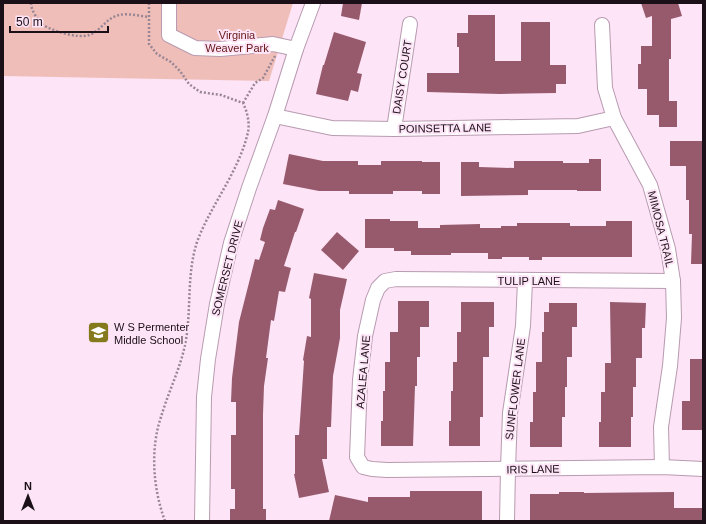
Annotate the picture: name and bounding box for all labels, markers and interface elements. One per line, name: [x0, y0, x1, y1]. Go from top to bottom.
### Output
scale bar: [10, 8, 108, 34]
text: 50 m: [16, 15, 43, 29]
park label: Virginia Weaver Park: [205, 29, 269, 54]
street label: DAISY COURT: [390, 39, 414, 115]
street label: POINSETTA LANE: [399, 121, 491, 135]
street label: MIMOSA TRAIL: [646, 190, 676, 268]
street label: SOMERSET DRIVE: [209, 219, 245, 317]
street label: TULIP LANE: [498, 275, 560, 287]
school or university icon: W S Permenter Middle School: [86, 320, 112, 346]
place label: W S Permenter Middle School: [114, 321, 190, 346]
street label: AZALEA LANE: [354, 335, 372, 409]
street label: SUNFLOWER LANE: [503, 338, 527, 440]
street label: IRIS LANE: [506, 463, 560, 475]
north arrow: [8, 476, 48, 516]
text: N: [24, 480, 32, 492]

